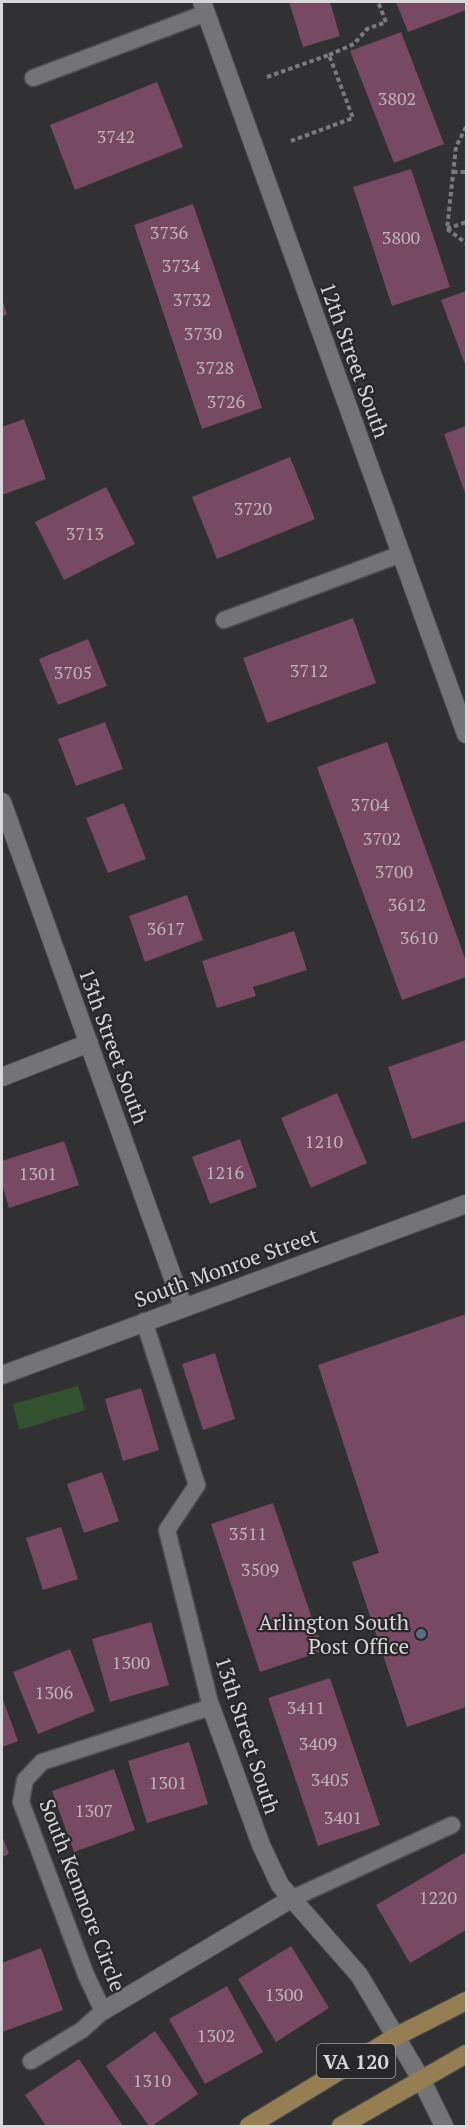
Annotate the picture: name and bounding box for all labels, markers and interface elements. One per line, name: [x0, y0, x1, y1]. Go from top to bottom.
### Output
house number: 3802: [378, 86, 416, 110]
house number: 3742: [97, 124, 135, 148]
house number: 3736: [150, 220, 189, 244]
house number: 3800: [382, 225, 420, 249]
house number: 3734: [162, 253, 201, 277]
street label: 12th Street South: [314, 278, 396, 442]
house number: 3732: [173, 287, 211, 311]
house number: 3730: [184, 321, 222, 345]
house number: 3728: [196, 355, 234, 379]
house number: 3726: [207, 389, 246, 413]
house number: 3720: [234, 496, 272, 520]
house number: 3713: [66, 521, 104, 545]
house number: 3712: [290, 658, 328, 682]
house number: 3705: [54, 660, 92, 684]
house number: 3704: [351, 792, 390, 816]
house number: 3702: [363, 826, 401, 850]
house number: 3700: [375, 859, 413, 883]
house number: 3612: [388, 892, 426, 916]
house number: 3617: [147, 916, 185, 940]
house number: 3610: [400, 925, 438, 949]
street label: 13th Street South: [73, 964, 155, 1128]
house number: 1210: [305, 1129, 343, 1153]
house number: 1216: [206, 1160, 245, 1184]
house number: 1301: [19, 1161, 57, 1185]
street label: South Monroe Street: [130, 1221, 322, 1313]
house number: 3511: [229, 1521, 267, 1545]
house number: 3509: [241, 1557, 279, 1581]
place label: Arlington South Post Office: [258, 1608, 409, 1660]
marker: Arlington South Post Office: [414, 1627, 428, 1641]
house number: 1300: [112, 1650, 150, 1674]
street label: 13th Street South: [209, 1653, 287, 1817]
house number: 1306: [35, 1680, 74, 1704]
house number: 3411: [287, 1695, 325, 1719]
house number: 3409: [299, 1731, 337, 1755]
house number: 3405: [311, 1767, 349, 1791]
house number: 1301: [149, 1770, 187, 1794]
street label: South Kenmore Circle: [33, 1795, 133, 1995]
house number: 1307: [75, 1798, 113, 1822]
house number: 3401: [324, 1805, 362, 1829]
house number: 1220: [419, 1885, 457, 1909]
house number: 1300: [265, 1982, 303, 2006]
house number: 1302: [197, 2023, 235, 2047]
road number: VA 120: [317, 2044, 395, 2078]
house number: 1310: [133, 2068, 171, 2092]

